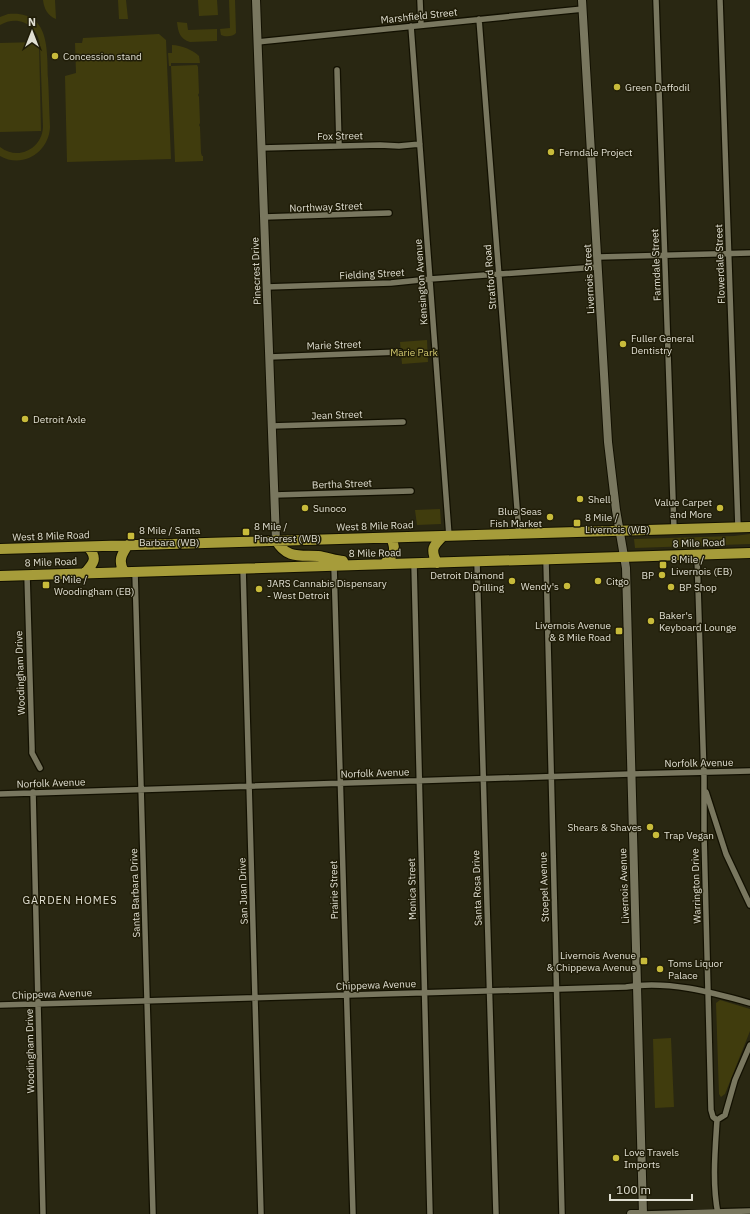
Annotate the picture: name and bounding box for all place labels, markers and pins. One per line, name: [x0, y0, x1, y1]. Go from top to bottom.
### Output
place label: Concession stand: [63, 50, 142, 63]
marker: Concession stand: [50, 51, 60, 61]
place label: Green Daffodil: [625, 81, 690, 94]
marker: Green Daffodil: [612, 82, 622, 92]
place label: Ferndale Project: [559, 146, 633, 159]
marker: Ferndale Project: [546, 147, 556, 157]
place label: Fuller General Dentistry: [631, 332, 695, 357]
marker: Fuller General Dentistry: [618, 339, 628, 349]
place label: Detroit Axle: [33, 413, 86, 426]
marker: Detroit Axle: [20, 414, 30, 424]
place label: Shell: [588, 493, 611, 506]
marker: Shell: [575, 494, 585, 504]
place label: Value Carpet and More: [655, 496, 713, 521]
place label: Sunoco: [313, 502, 347, 515]
marker: Sunoco: [300, 503, 310, 513]
marker: Value Carpet and More: [715, 503, 725, 513]
place label: Blue Seas Fish Market: [490, 505, 542, 530]
place label: 8 Mile / Livernois (WB): [585, 511, 650, 536]
marker: Blue Seas Fish Market: [545, 512, 555, 522]
marker: 8 Mile / Livernois (WB): [572, 518, 582, 528]
place label: 8 Mile / Pinecrest (WB): [254, 520, 321, 545]
place label: 8 Mile / Santa Barbara (WB): [139, 524, 201, 549]
marker: 8 Mile / Pinecrest (WB): [241, 527, 251, 537]
marker: 8 Mile / Santa Barbara (WB): [126, 531, 136, 541]
place label: 8 Mile / Livernois (EB): [671, 553, 733, 578]
marker: 8 Mile / Livernois (EB): [658, 560, 668, 570]
place label: Detroit Diamond Drilling: [430, 569, 505, 594]
place label: BP: [641, 569, 654, 582]
marker: BP: [657, 570, 667, 580]
place label: 8 Mile / Woodingham (EB): [54, 573, 134, 598]
place label: Citgo: [606, 575, 629, 588]
marker: Detroit Diamond Drilling: [507, 576, 517, 586]
marker: Citgo: [593, 576, 603, 586]
place label: JARS Cannabis Dispensary - West Detroit: [267, 577, 387, 602]
marker: 8 Mile / Woodingham (EB): [41, 580, 51, 590]
place label: Wendy's: [521, 580, 559, 593]
marker: Wendy's: [562, 581, 572, 591]
place label: BP Shop: [679, 581, 717, 594]
marker: BP Shop: [666, 582, 676, 592]
marker: JARS Cannabis Dispensary - West Detroit: [254, 584, 264, 594]
place label: Baker's Keyboard Lounge: [659, 609, 737, 634]
marker: Baker's Keyboard Lounge: [646, 616, 656, 626]
place label: Livernois Avenue & 8 Mile Road: [535, 619, 611, 644]
marker: Livernois Avenue & 8 Mile Road: [614, 626, 624, 636]
place label: Shears & Shaves: [568, 821, 642, 834]
marker: Shears & Shaves: [645, 822, 655, 832]
place label: Trap Vegan: [664, 829, 714, 842]
marker: Trap Vegan: [651, 830, 661, 840]
place label: Livernois Avenue & Chippewa Avenue: [547, 949, 636, 974]
marker: Livernois Avenue & Chippewa Avenue: [639, 956, 649, 966]
place label: Toms Liquor Palace: [668, 957, 723, 982]
marker: Toms Liquor Palace: [655, 964, 665, 974]
place label: Love Travels Imports: [624, 1146, 679, 1171]
marker: Love Travels Imports: [611, 1153, 621, 1163]

